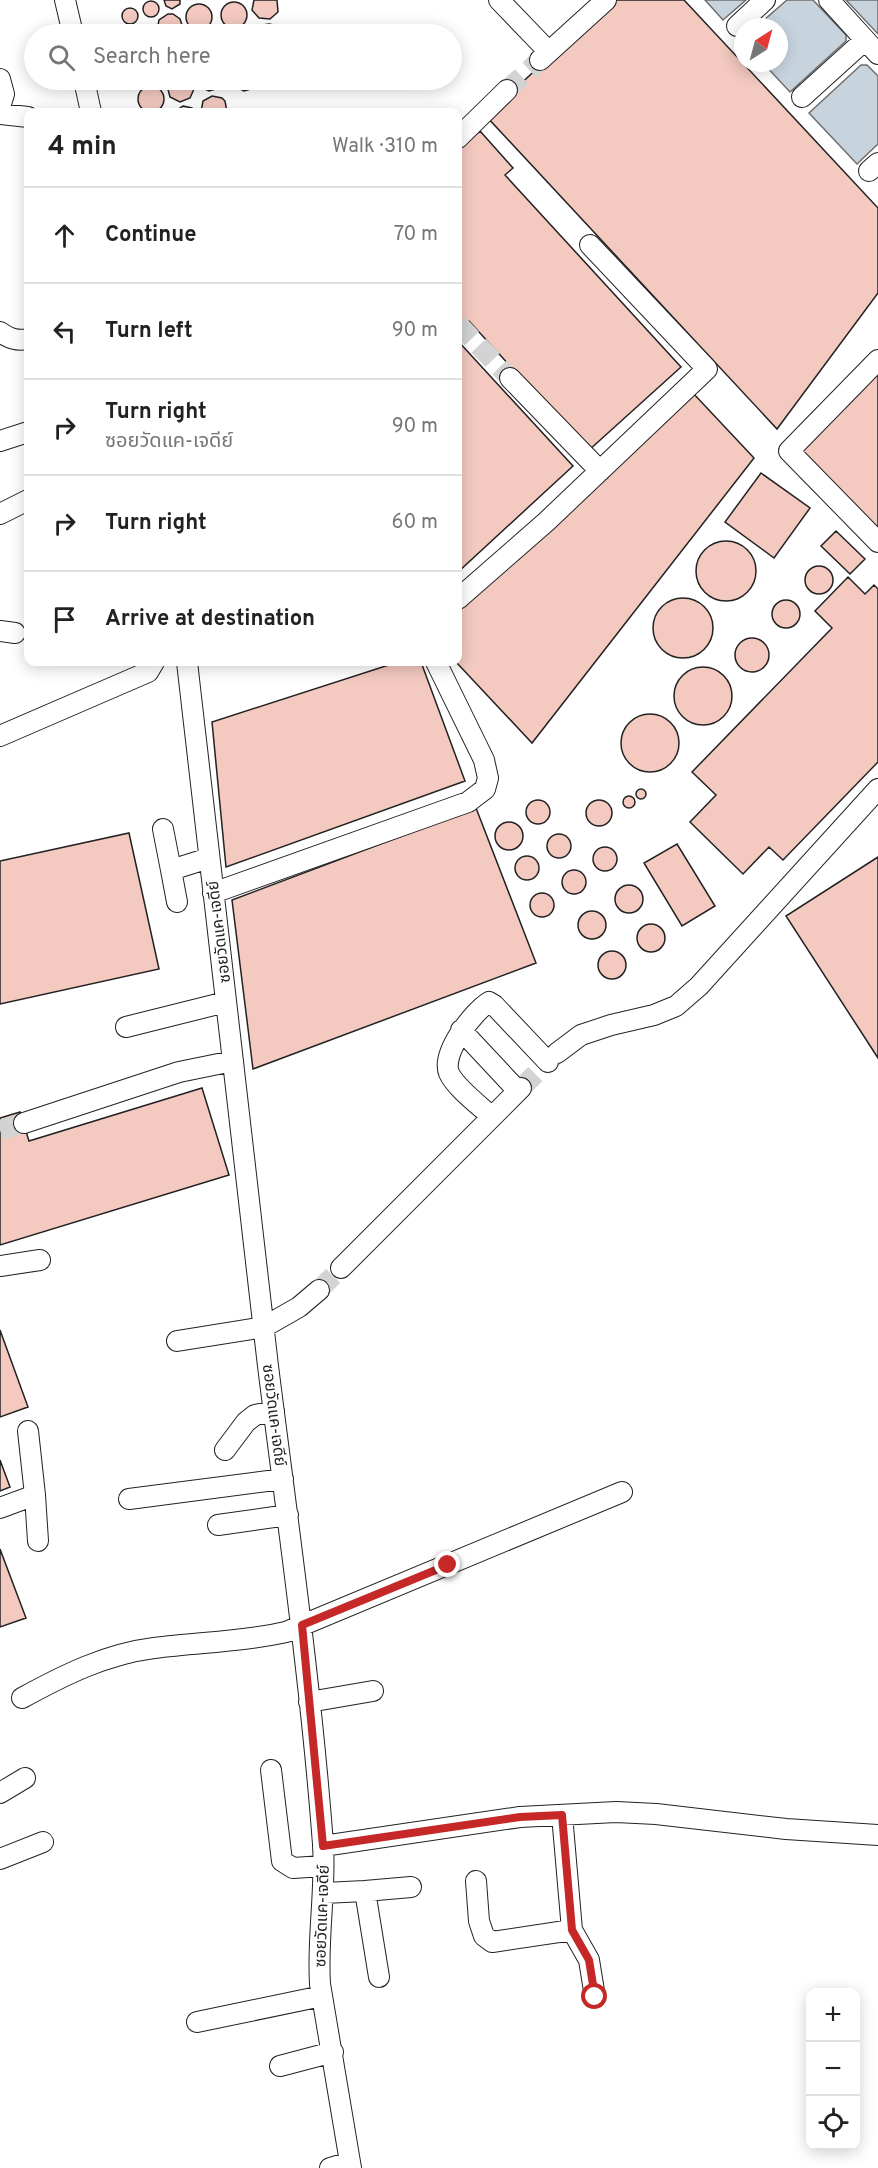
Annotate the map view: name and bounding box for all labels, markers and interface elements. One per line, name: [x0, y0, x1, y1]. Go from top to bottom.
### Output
north arrow: [734, 18, 788, 72]
search box: [24, 24, 462, 90]
icon: search: [45, 41, 78, 74]
text: Search here: [93, 44, 211, 71]
text: 4 min: [48, 131, 117, 164]
text: Walk · 310 m: [332, 134, 438, 160]
icon: ahead: [48, 219, 81, 252]
text: Continue: [105, 222, 196, 249]
text: 70 m: [394, 222, 438, 248]
icon: left: [48, 315, 81, 348]
text: Turn left: [105, 318, 193, 345]
text: 90 m: [392, 318, 438, 344]
text: Turn right: [105, 399, 207, 426]
icon: right: [48, 411, 81, 444]
text: 90 m: [392, 414, 438, 440]
text: ซอยวัดแค-เจดีย์: [105, 429, 233, 455]
icon: right: [48, 507, 81, 540]
text: Turn right: [105, 510, 207, 537]
text: 60 m: [392, 510, 438, 536]
icon: arrive: [48, 603, 81, 636]
text: Arrive at destination: [105, 606, 315, 633]
street label: ซอยวัดแค-เจดีย์: [204, 880, 236, 984]
street label: ซอยวัดแค-เจดีย์: [257, 1363, 289, 1467]
route end: [434, 1551, 460, 1577]
street label: ซอยวัดแค-เจดีย์: [311, 1864, 335, 1968]
route start: [581, 1983, 607, 2009]
map controls: [806, 1988, 860, 2150]
button: +: [806, 1988, 860, 2042]
button: −: [806, 2042, 860, 2096]
button: locate: [806, 2096, 860, 2150]

